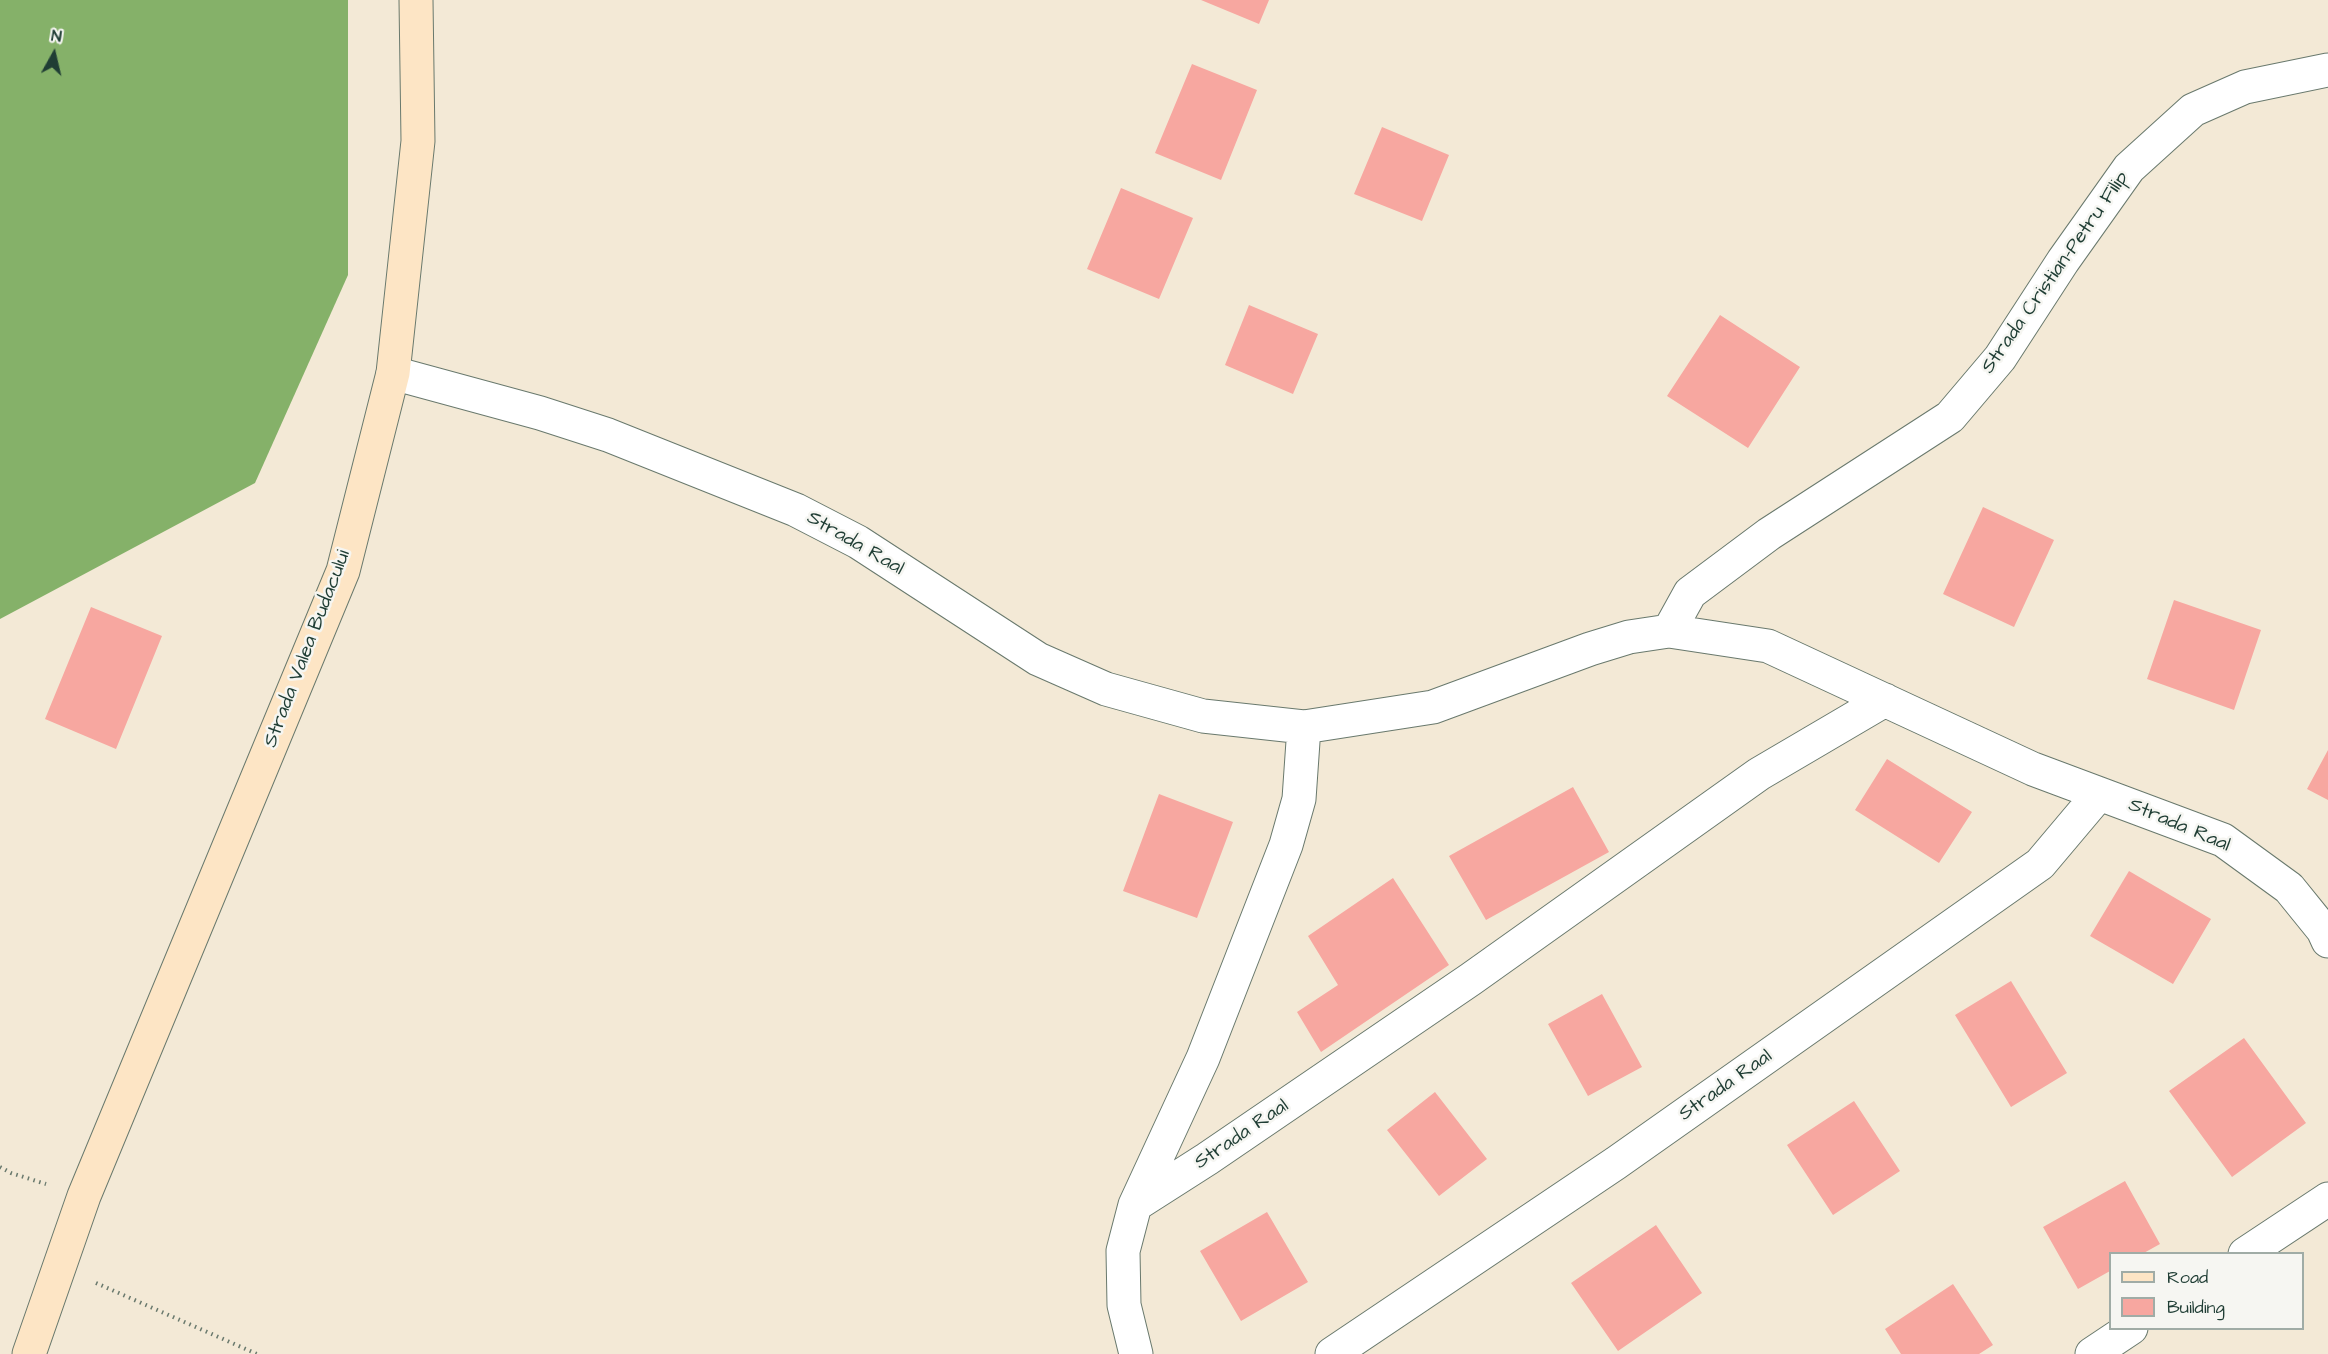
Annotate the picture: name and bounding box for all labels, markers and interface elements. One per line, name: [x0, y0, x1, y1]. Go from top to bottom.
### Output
north arrow: [24, 24, 84, 84]
text: N: [50, 25, 63, 48]
street label: Strada Cristian-Petru Filip: [1977, 167, 2135, 379]
street label: Strada Raal: [802, 507, 908, 581]
street label: Strada Valea Budacului: [259, 547, 357, 751]
street label: Strada Raal: [2124, 794, 2234, 858]
street label: Strada Raal: [1675, 1045, 1777, 1127]
street label: Strada Raal: [1190, 1095, 1294, 1175]
legend: [2109, 1252, 2304, 1330]
text: Road: [2167, 1265, 2208, 1290]
text: Building: [2167, 1295, 2225, 1320]

